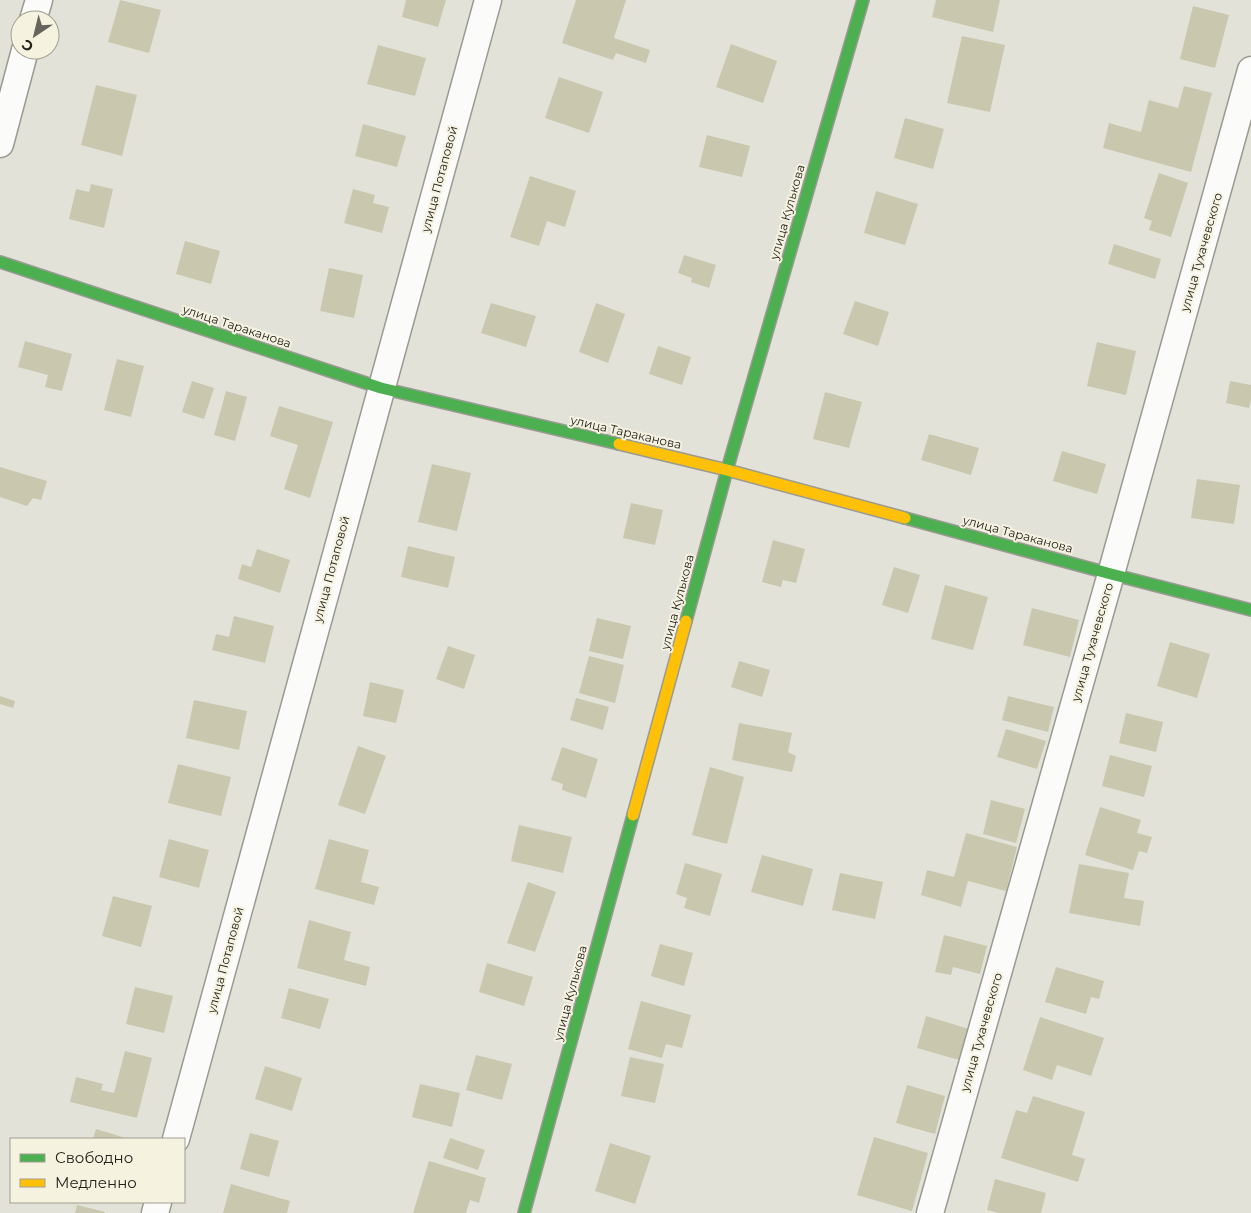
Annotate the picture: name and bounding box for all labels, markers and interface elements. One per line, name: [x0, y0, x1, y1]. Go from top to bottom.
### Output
north arrow: [10, 10, 60, 60]
text: С: [18, 35, 37, 56]
street label: улица Потаповой: [417, 124, 460, 235]
street label: улица Кулькова: [766, 163, 808, 262]
street label: улица Тухачевского: [1177, 190, 1225, 314]
street label: улица Тараканова: [180, 301, 293, 351]
street label: улица Тараканова: [568, 412, 683, 452]
street label: улица Тараканова: [960, 512, 1075, 556]
street label: улица Потаповой: [309, 514, 352, 625]
street label: улица Кулькова: [657, 553, 697, 652]
street label: улица Тухачевского: [1068, 580, 1116, 704]
street label: улица Потаповой: [203, 905, 246, 1016]
street label: улица Кулькова: [550, 944, 590, 1043]
street label: улица Тухачевского: [957, 970, 1005, 1094]
legend: [10, 1138, 185, 1203]
text: Свободно: [55, 1148, 133, 1167]
text: Медленно: [55, 1173, 137, 1192]

